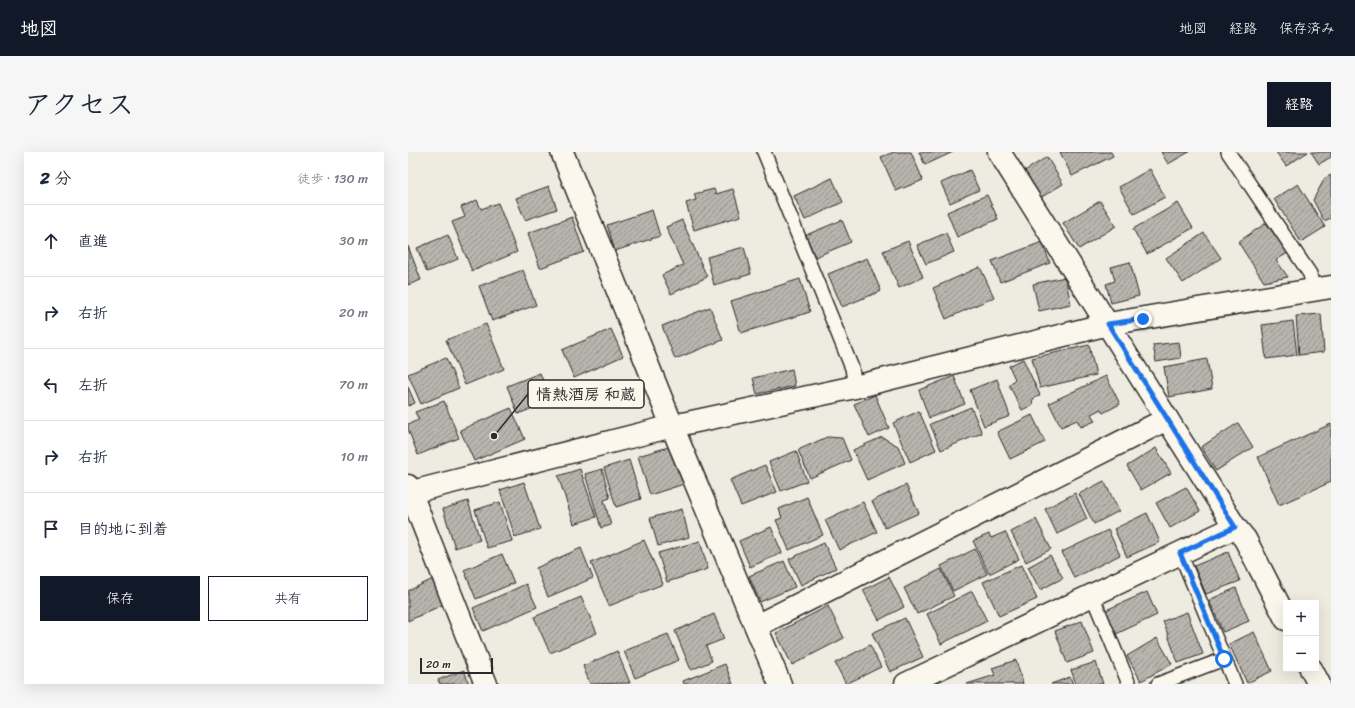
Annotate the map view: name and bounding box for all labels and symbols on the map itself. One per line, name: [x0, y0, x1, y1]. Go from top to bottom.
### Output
route end: [1134, 310, 1152, 328]
callout: 情熱酒房 和蔵: [528, 380, 644, 408]
text: 情熱酒房 和蔵: [536, 380, 636, 409]
route start: [1215, 650, 1233, 668]
scale bar: [420, 656, 493, 675]

